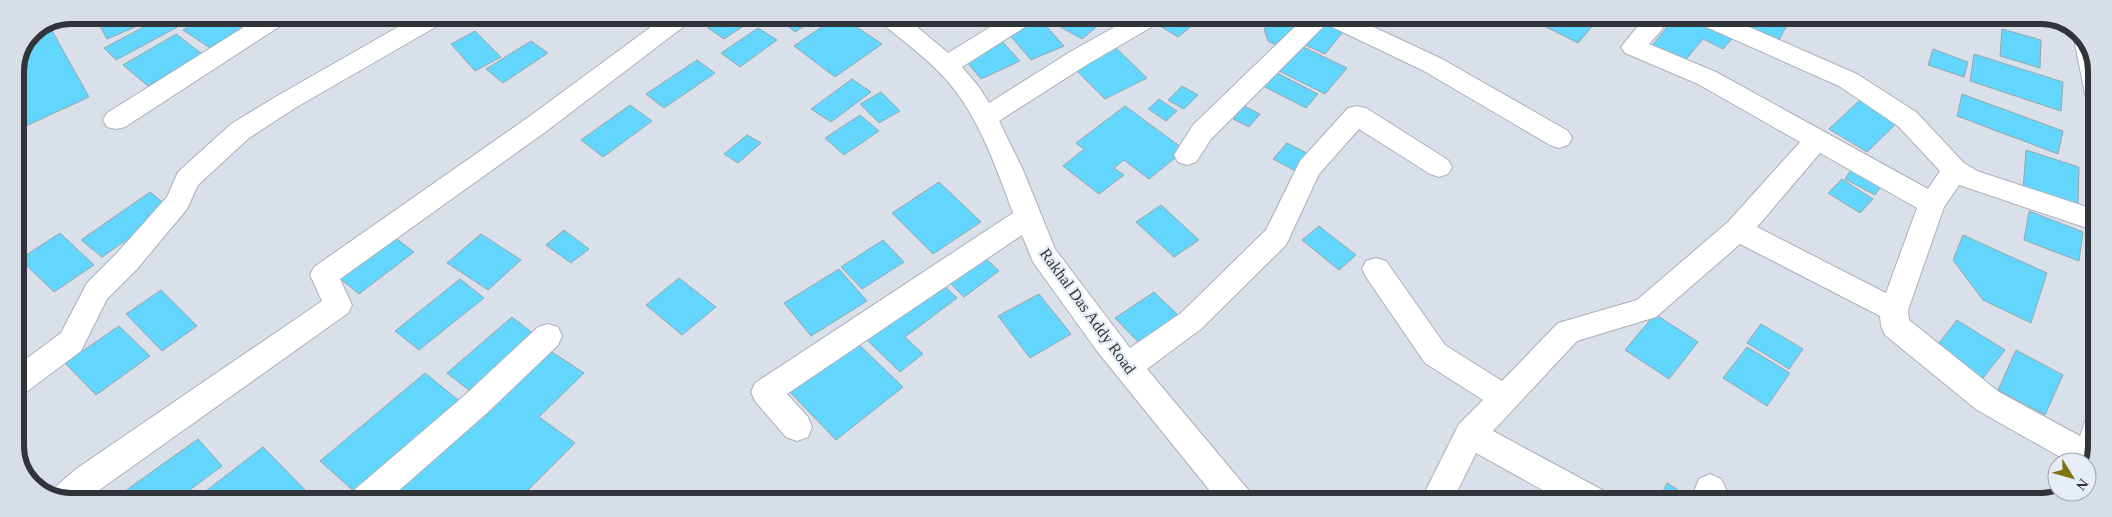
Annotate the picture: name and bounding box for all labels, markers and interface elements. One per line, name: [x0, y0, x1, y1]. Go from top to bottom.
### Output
street label: Rakhal Das Addy Road: [1036, 245, 1139, 378]
north arrow: [2047, 452, 2097, 502]
text: N: [2073, 476, 2091, 493]

